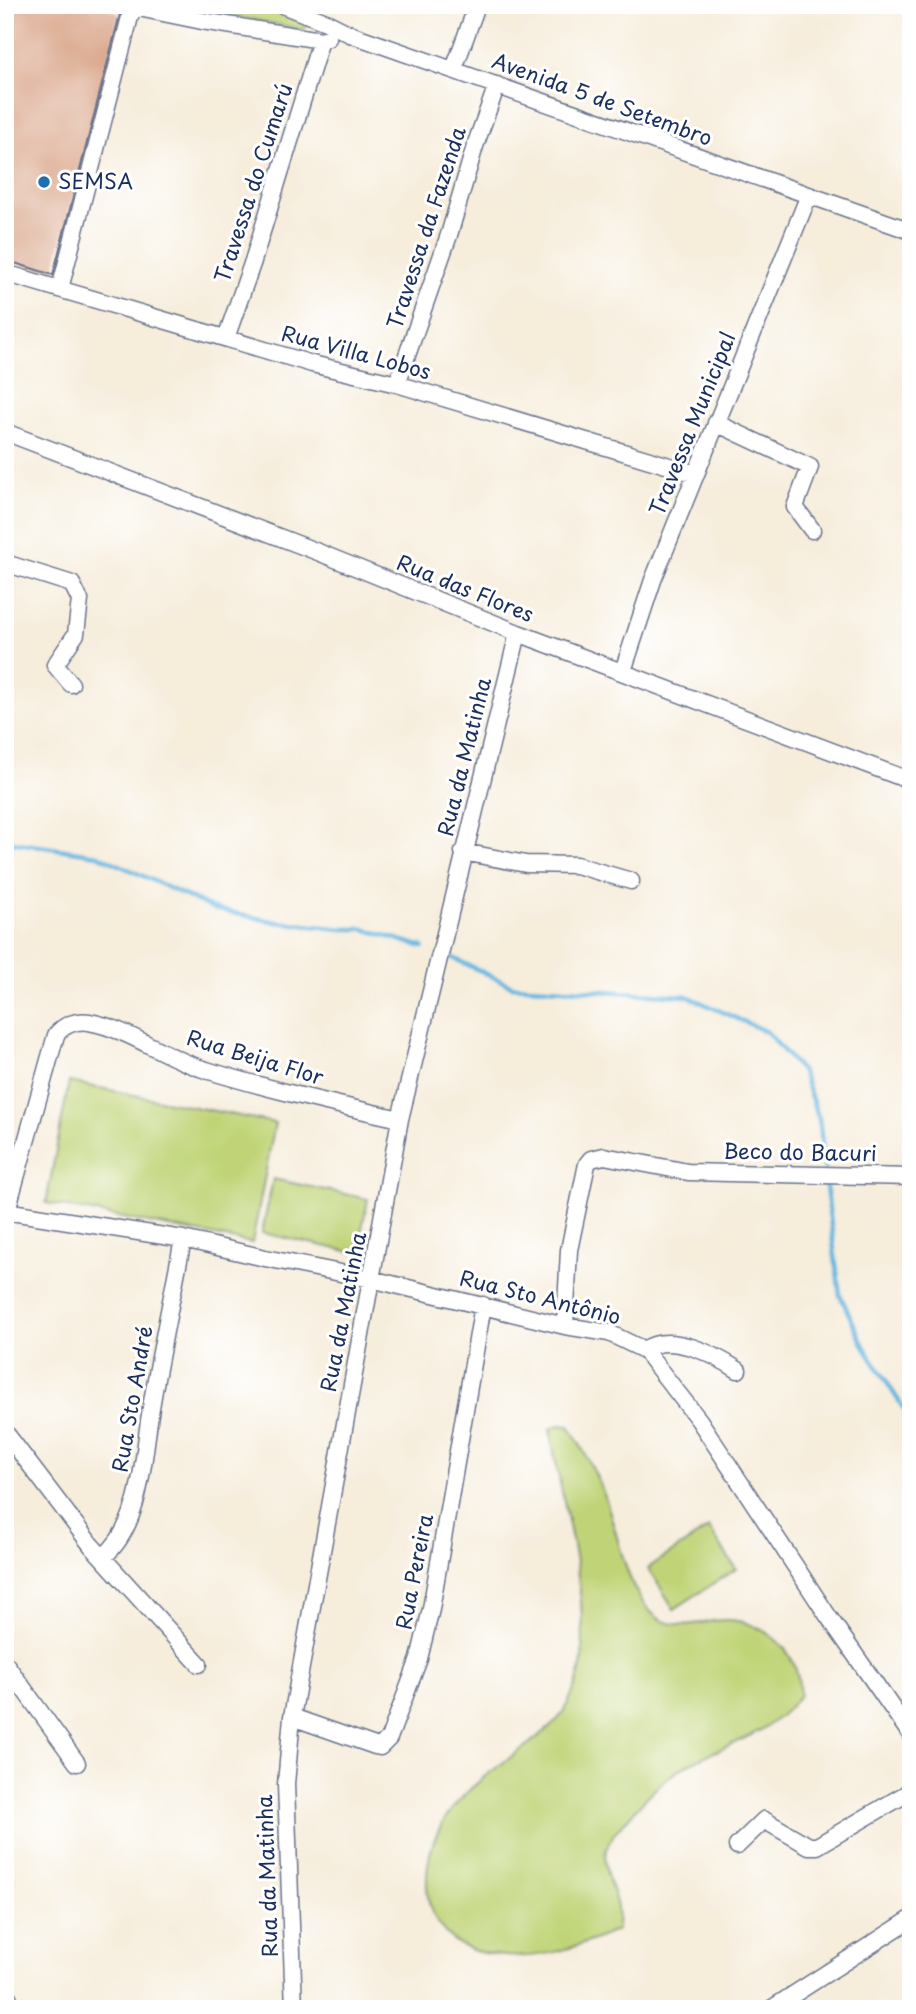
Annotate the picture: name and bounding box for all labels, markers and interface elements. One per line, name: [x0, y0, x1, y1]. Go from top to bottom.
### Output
street label: Avenida 5 de Setembro: [488, 43, 717, 153]
street label: Travessa do Cumarú: [205, 79, 299, 286]
street label: Travessa da Fazenda: [377, 122, 473, 333]
place label: SEMSA: [58, 164, 133, 196]
marker: SEMSA: [36, 174, 52, 190]
street label: Rua Villa Lobos: [278, 316, 435, 386]
street label: Travessa Municipal: [640, 327, 743, 520]
street label: Rua das Flores: [392, 545, 539, 629]
street label: Rua da Matinha: [428, 674, 498, 839]
street label: Rua Beija Flor: [183, 1020, 328, 1092]
street label: Beco do Bacuri: [723, 1134, 877, 1168]
street label: Rua da Matinha: [311, 1229, 373, 1394]
street label: Rua Sto Antônio: [457, 1261, 624, 1332]
street label: Rua Sto André: [102, 1323, 160, 1475]
street label: Rua Pereira: [386, 1511, 440, 1632]
street label: Rua da Matinha: [247, 1794, 285, 1958]

